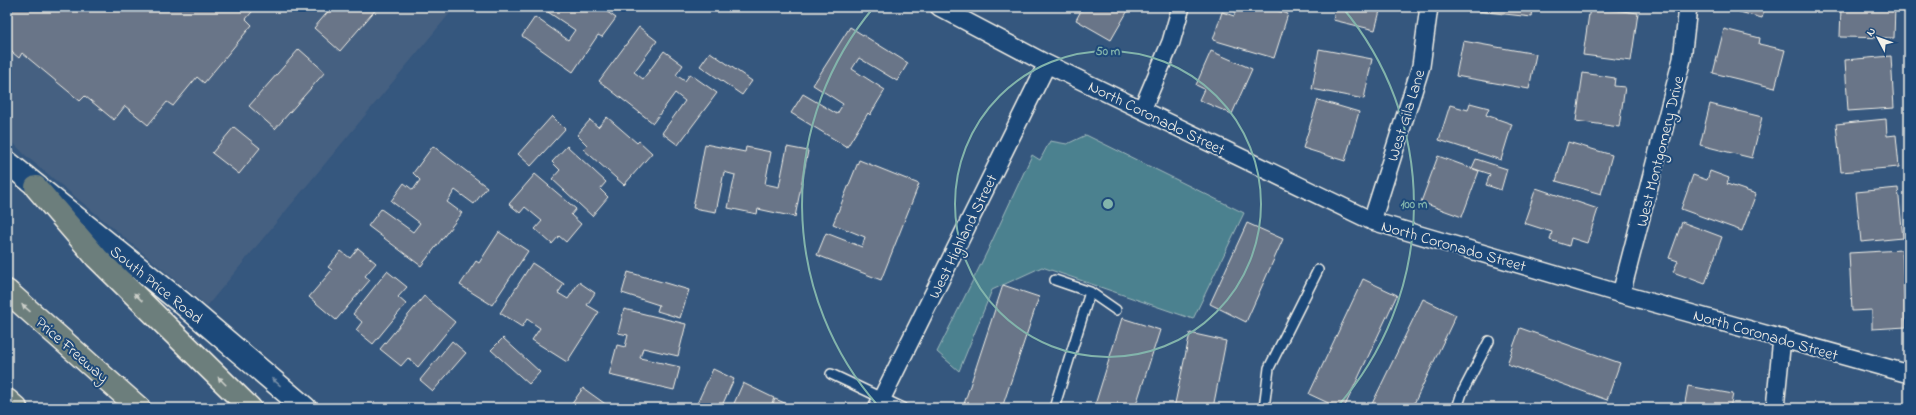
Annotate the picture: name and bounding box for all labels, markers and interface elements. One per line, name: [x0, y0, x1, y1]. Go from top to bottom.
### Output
north arrow: [1858, 18, 1898, 58]
text: N: [1863, 24, 1880, 40]
text: 50 m: [1096, 43, 1121, 61]
street label: West Gila Lane: [1382, 66, 1433, 164]
street label: West Montgomery Drive: [1631, 73, 1692, 229]
street label: North Coronado Street: [1084, 75, 1229, 163]
street label: West Highland Street: [923, 170, 1005, 303]
text: 100 m: [1401, 196, 1428, 214]
centre of rings: [1101, 197, 1115, 211]
street label: North Coronado Street: [1378, 215, 1529, 279]
street label: South Price Road: [104, 240, 208, 331]
one-way arrow: [133, 292, 143, 302]
one-way arrow: [21, 303, 31, 312]
street label: North Coronado Street: [1690, 304, 1841, 368]
street label: Price Freeway: [30, 312, 114, 389]
one-way arrow: [217, 376, 227, 385]
one-way arrow: [270, 378, 281, 387]

